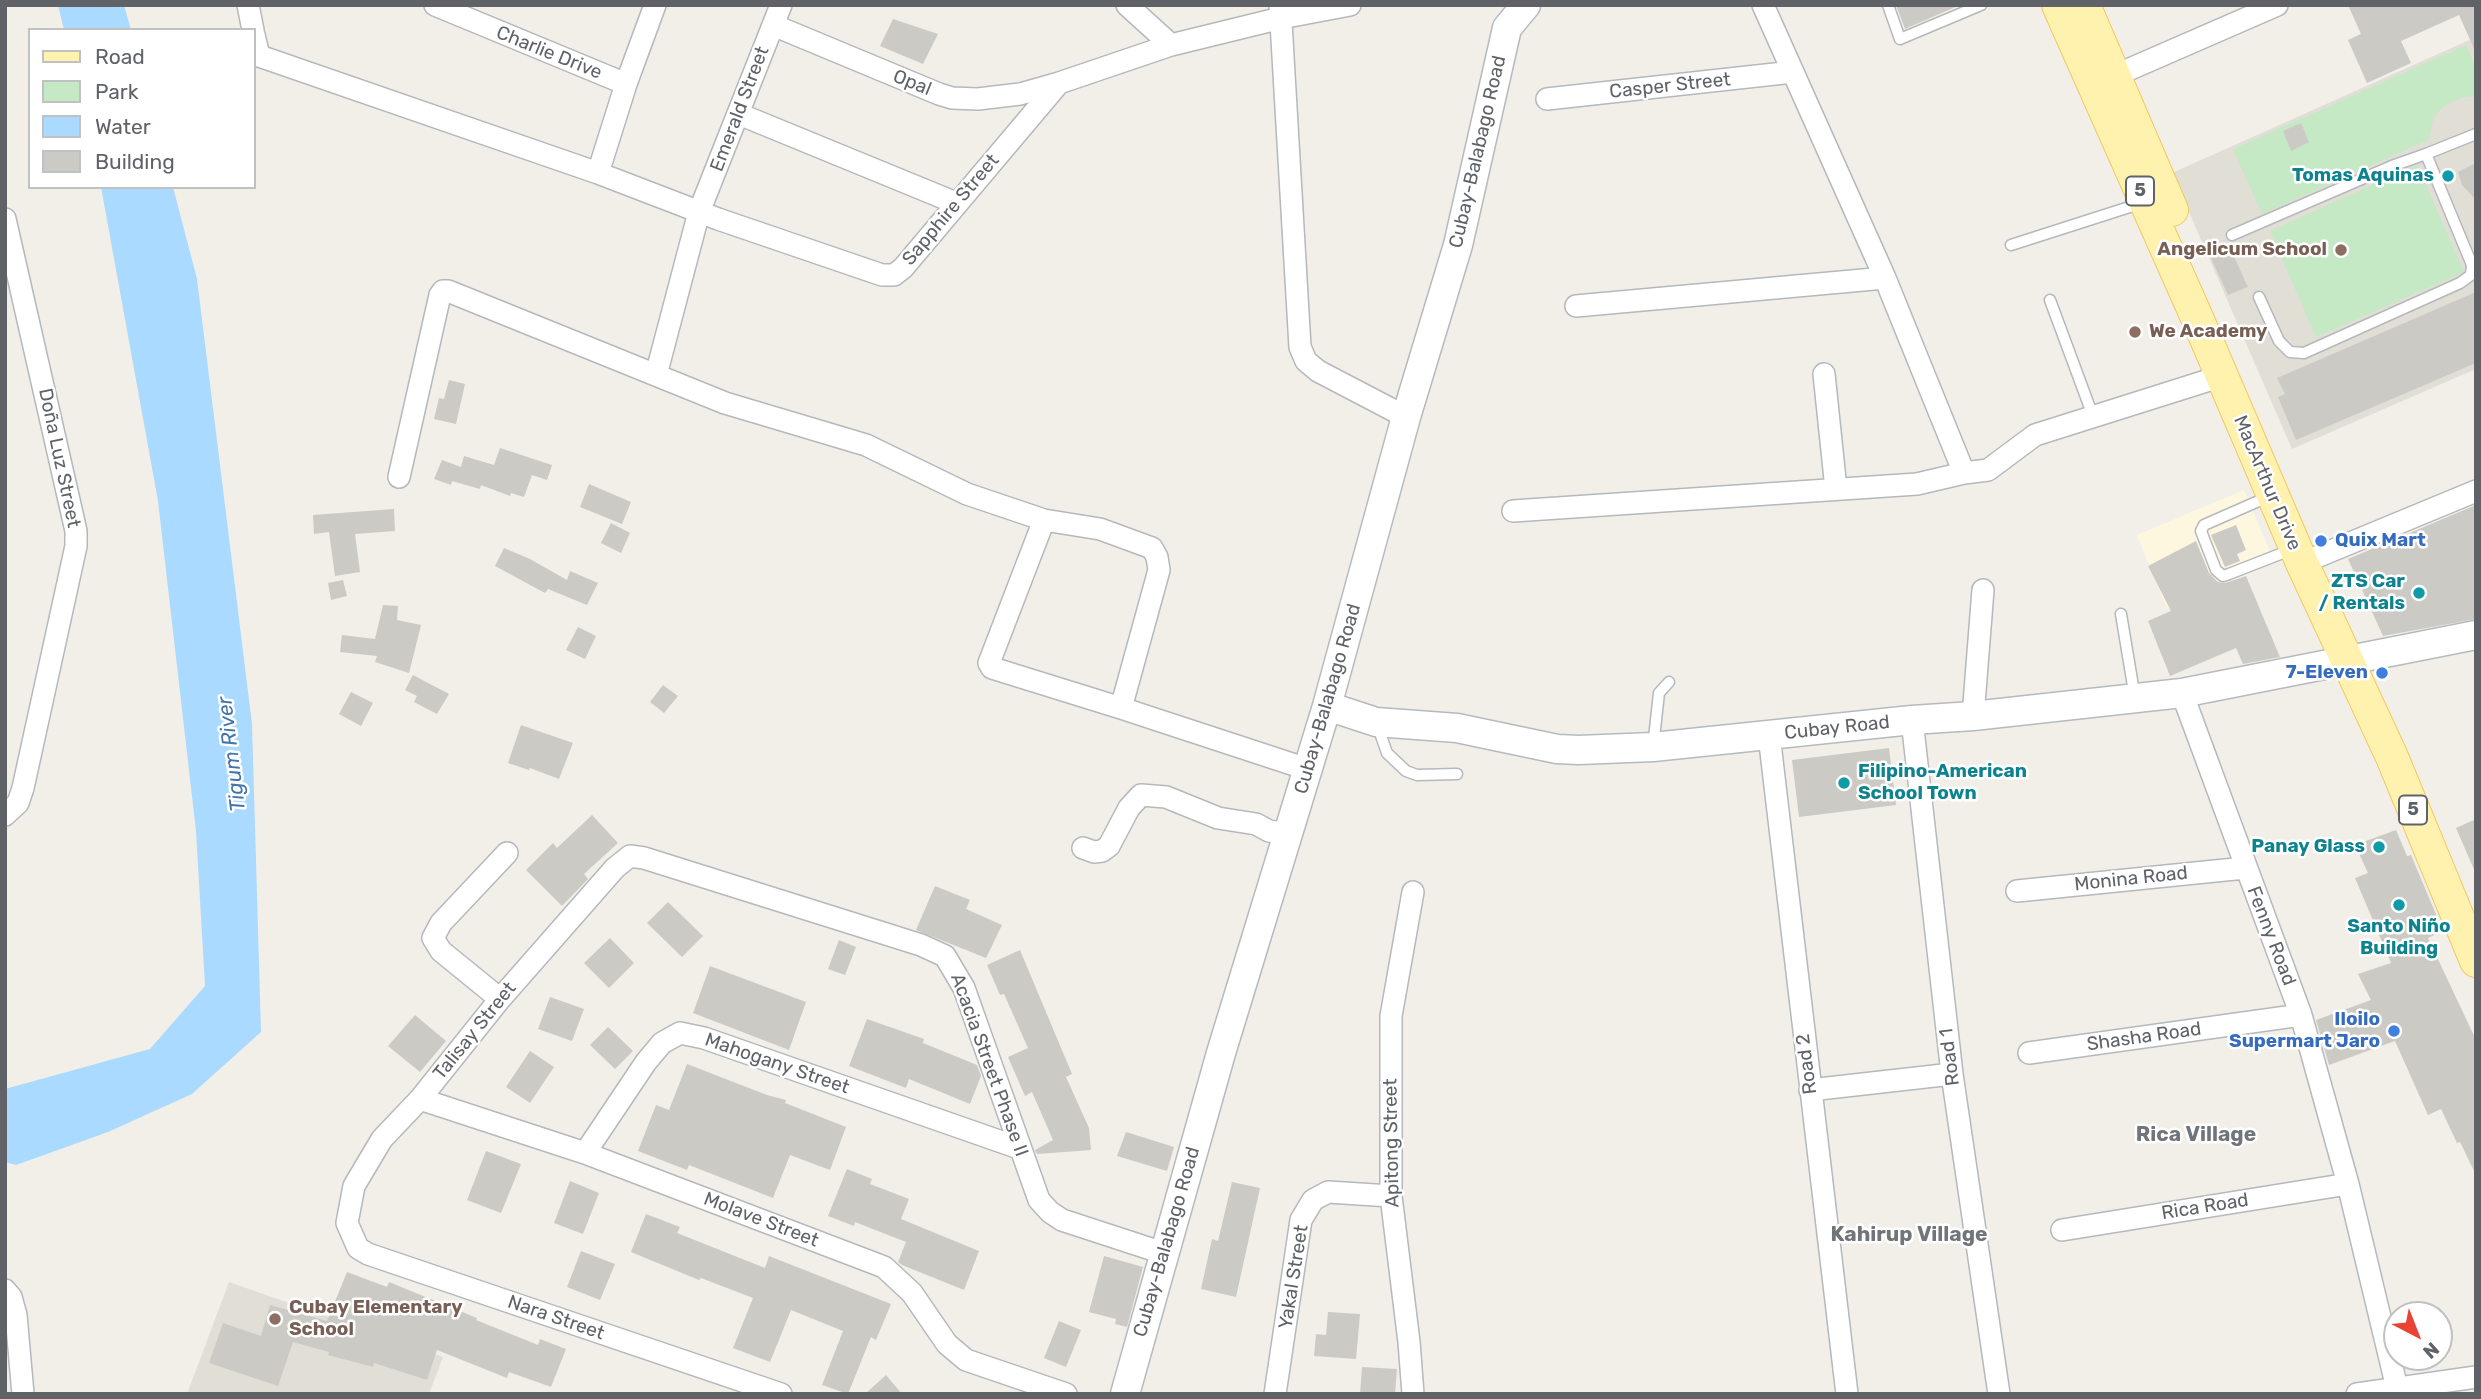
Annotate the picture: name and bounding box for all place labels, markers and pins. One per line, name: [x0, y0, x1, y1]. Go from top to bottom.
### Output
place label: Tomas Aquinas: [2292, 165, 2434, 187]
marker: Tomas Aquinas: [2440, 168, 2456, 184]
place label: Angelicum School: [2157, 239, 2327, 261]
marker: Angelicum School: [2333, 242, 2349, 258]
place label: We Academy: [2149, 321, 2267, 343]
marker: We Academy: [2127, 324, 2143, 340]
place label: Quix Mart: [2335, 530, 2426, 552]
marker: Quix Mart: [2313, 533, 2329, 549]
place label: ZTS Car / Rentals: [2318, 571, 2405, 615]
marker: ZTS Car / Rentals: [2411, 585, 2427, 601]
place label: 7-Eleven: [2286, 662, 2368, 684]
marker: 7-Eleven: [2374, 665, 2390, 681]
place label: Filipino-American School Town: [1858, 761, 2027, 805]
marker: Filipino-American School Town: [1836, 775, 1852, 791]
place label: Panay Glass: [2251, 836, 2365, 858]
marker: Panay Glass: [2371, 839, 2387, 855]
marker: Santo Niño Building: [2391, 897, 2407, 913]
place label: Santo Niño Building: [2347, 916, 2451, 960]
place label: Iloilo Supermart Jaro: [2229, 1009, 2380, 1053]
marker: Iloilo Supermart Jaro: [2386, 1023, 2402, 1039]
place label: Cubay Elementary School: [289, 1297, 462, 1341]
marker: Cubay Elementary School: [267, 1311, 283, 1327]

